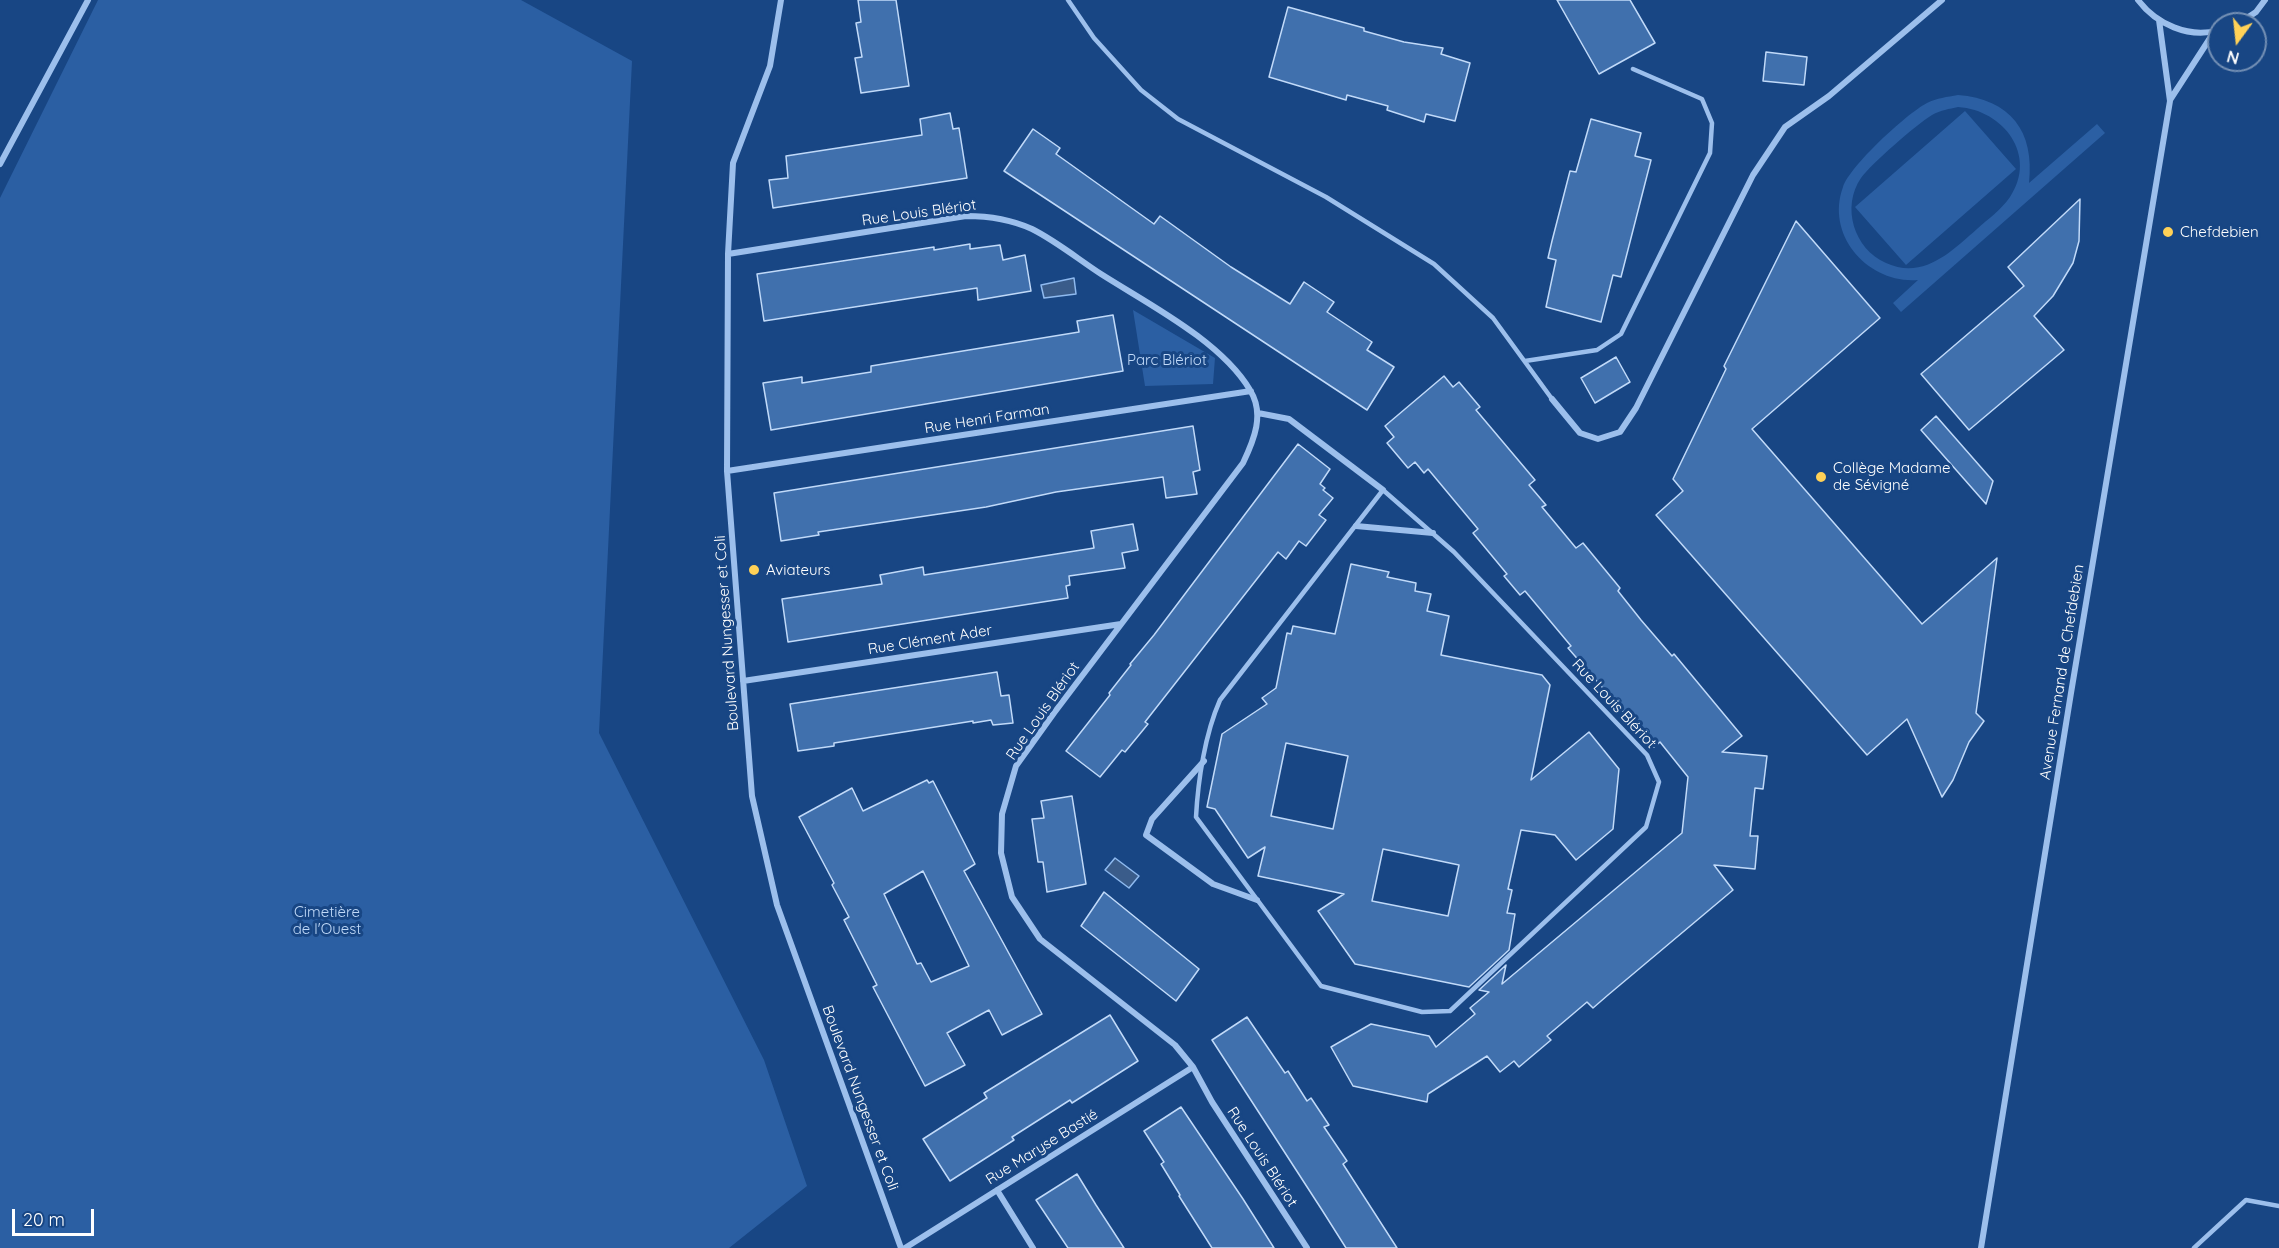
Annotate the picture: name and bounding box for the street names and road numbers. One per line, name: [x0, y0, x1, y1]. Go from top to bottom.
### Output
street label: Rue Louis Blériot: [861, 196, 977, 230]
street label: Rue Henri Farman: [923, 400, 1051, 438]
street label: Boulevard Nungesser et Coli: [711, 535, 743, 731]
street label: Avenue Fernand de Chefdebien: [2036, 563, 2088, 781]
street label: Rue Clément Ader: [867, 621, 993, 659]
street label: Rue Louis Blériot: [1568, 656, 1660, 752]
street label: Rue Louis Blériot: [1002, 659, 1084, 763]
street label: Boulevard Nungesser et Coli: [818, 1003, 902, 1193]
street label: Rue Louis Blériot: [1223, 1104, 1301, 1210]
street label: Rue Maryse Bastié: [983, 1105, 1101, 1189]

